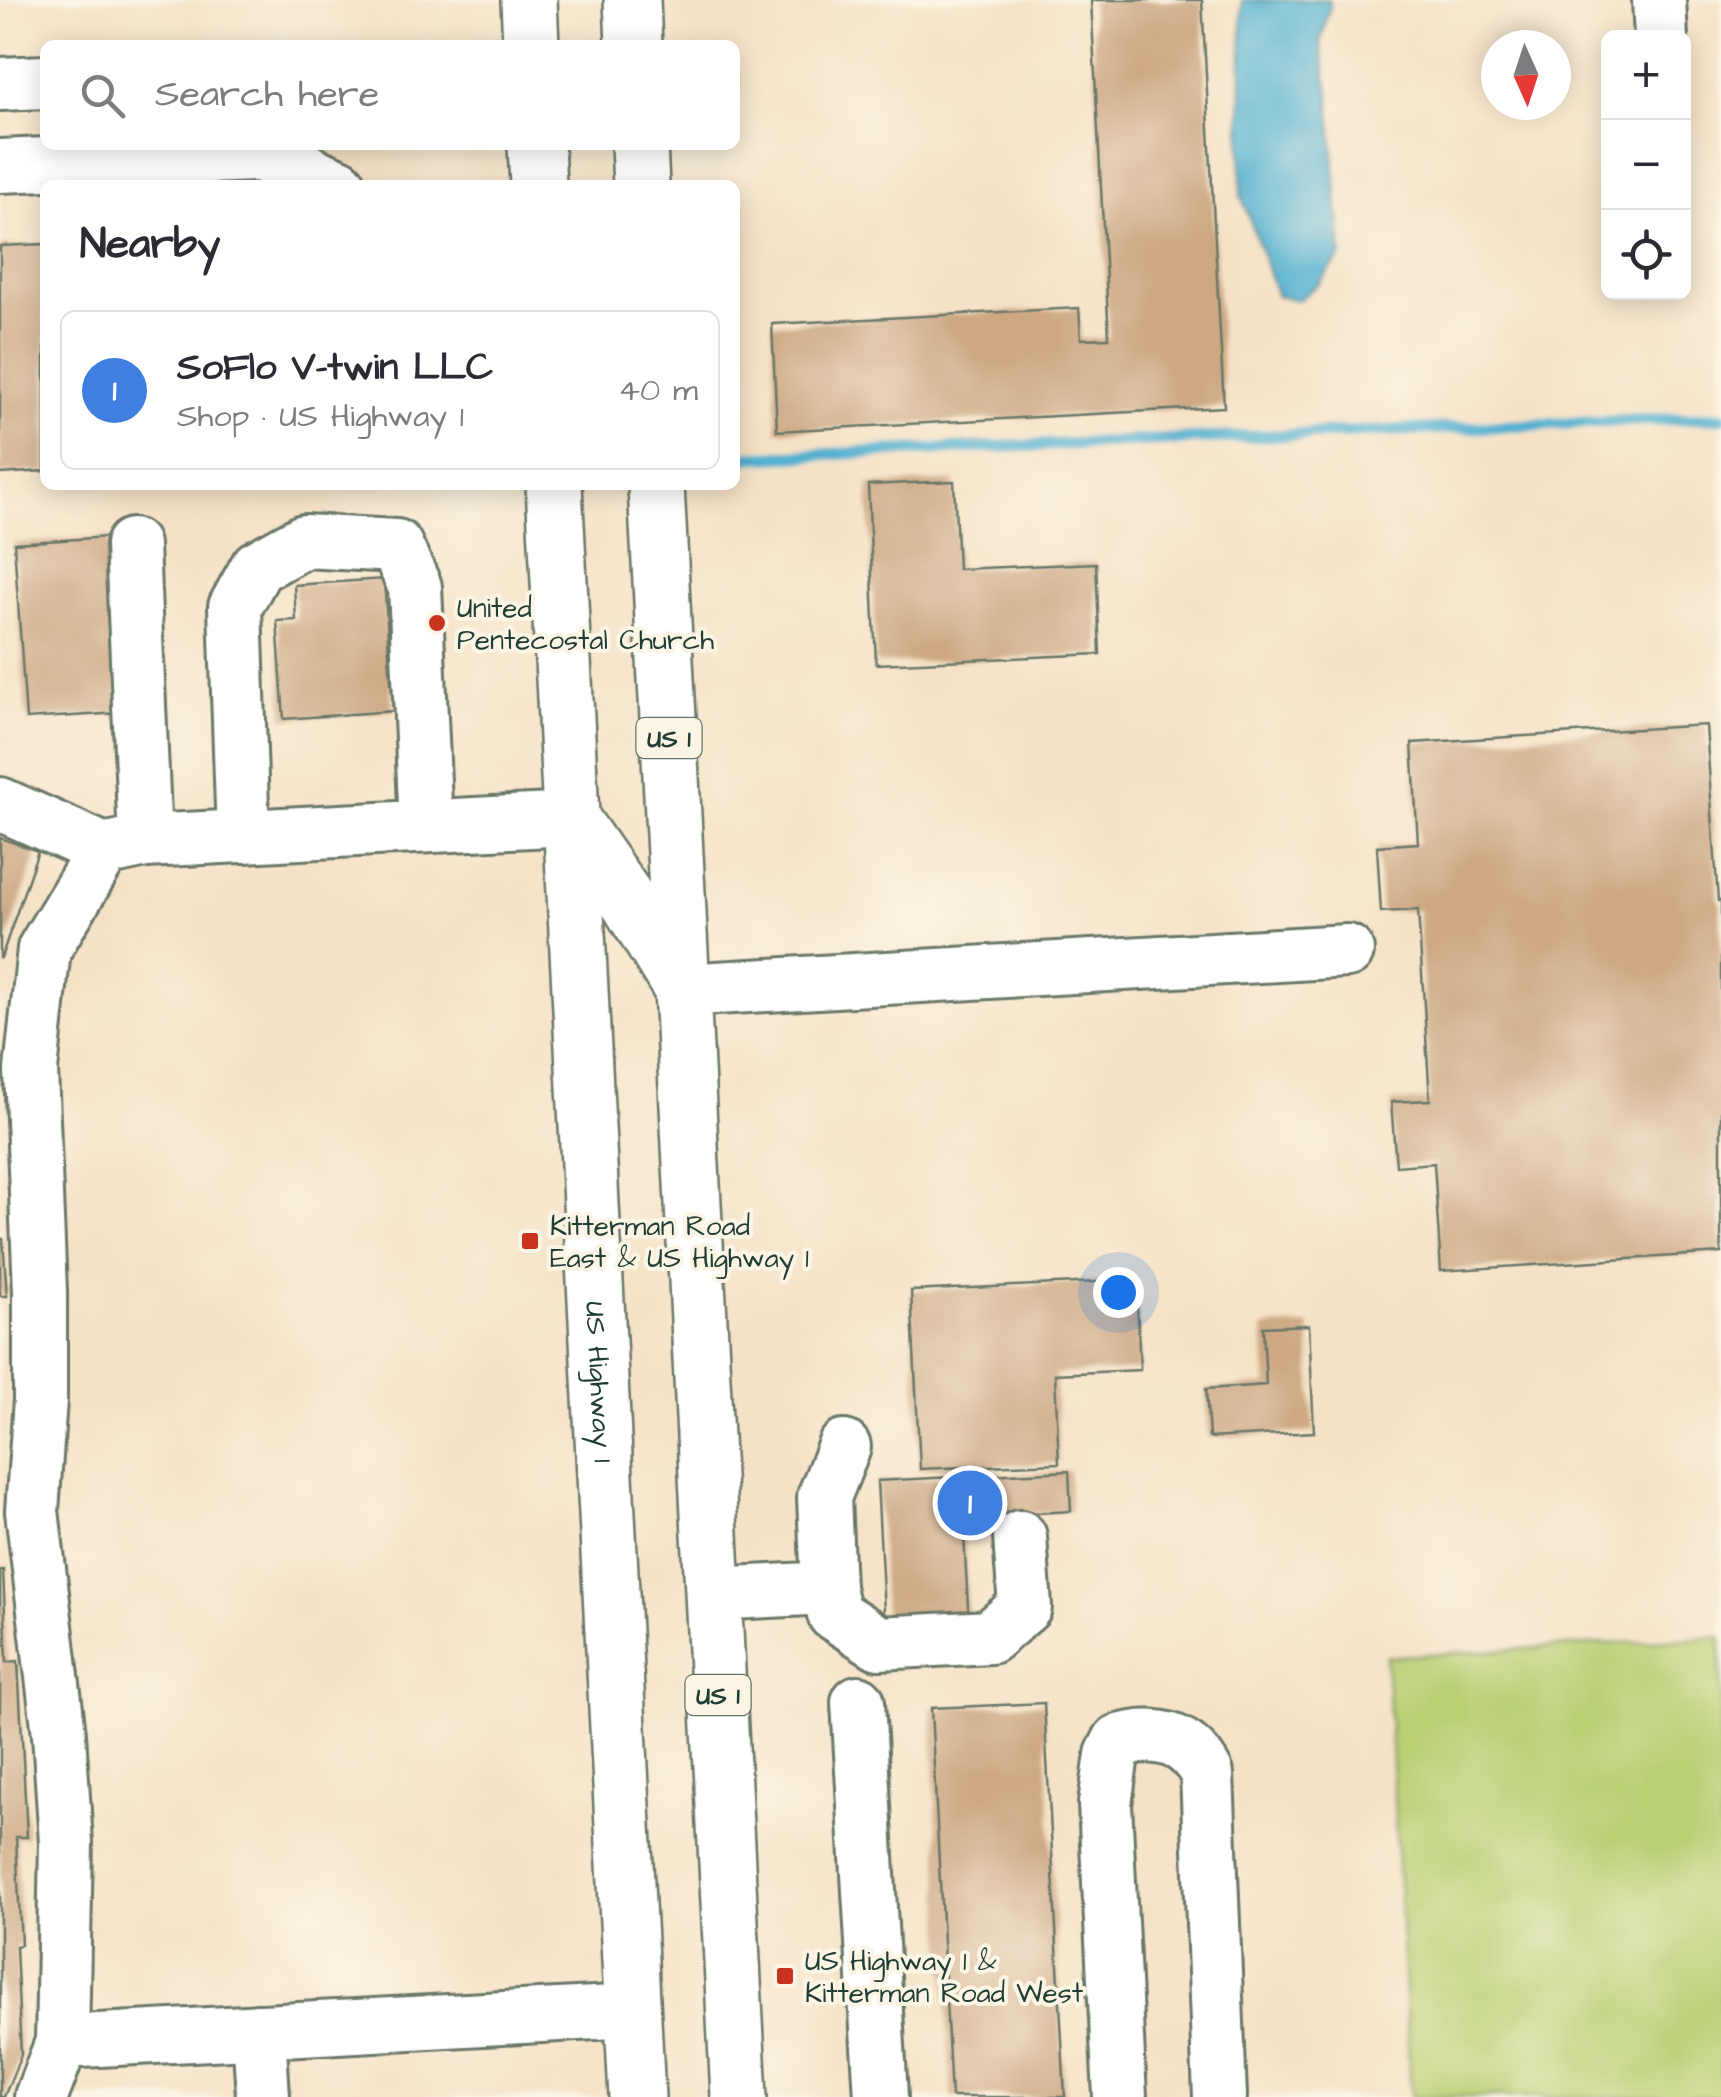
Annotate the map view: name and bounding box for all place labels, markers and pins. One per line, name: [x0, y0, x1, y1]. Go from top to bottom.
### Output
place label: United Pentecostal Church: [457, 589, 714, 660]
marker: United Pentecostal Church: [426, 612, 448, 634]
place label: Kitterman Road East & US Highway 1: [550, 1207, 809, 1280]
marker: Kitterman Road East & US Highway 1: [519, 1230, 541, 1252]
pin: 1: [938, 1466, 1002, 1540]
place label: US Highway 1 & Kitterman Road West: [805, 1942, 1084, 2013]
marker: US Highway 1 & Kitterman Road West: [774, 1965, 796, 1987]

